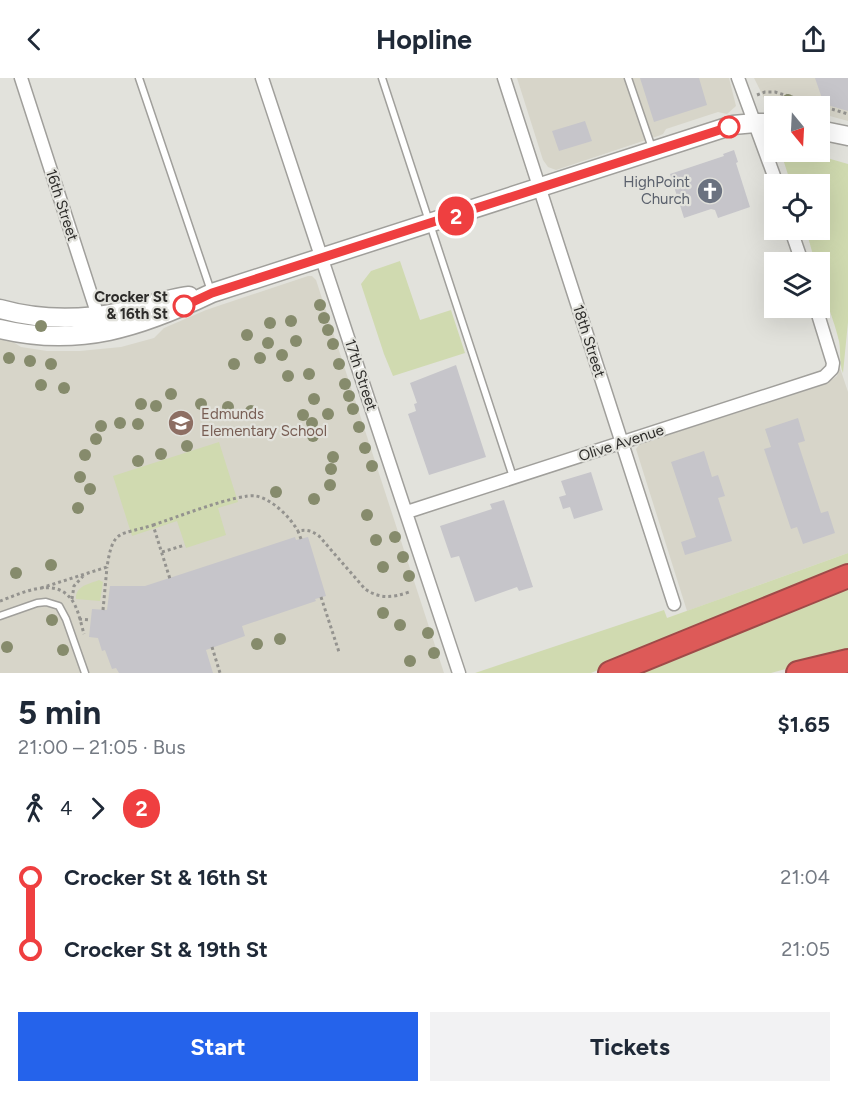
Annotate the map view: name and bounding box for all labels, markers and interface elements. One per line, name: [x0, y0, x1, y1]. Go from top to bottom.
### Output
icon: back: [18, 23, 51, 56]
text: Hopline: [376, 23, 472, 56]
icon: share: [797, 23, 830, 56]
north arrow: [764, 96, 830, 162]
map controls: [764, 96, 830, 318]
unlabelled marker: [718, 116, 740, 138]
street label: 16th Street: [42, 167, 82, 243]
place label: HighPoint Church: [623, 173, 690, 208]
button: locate: [764, 174, 830, 240]
church icon: HighPoint Church: [695, 176, 725, 206]
line badge: 2: [436, 196, 476, 236]
text: 2: [450, 204, 462, 229]
button: layers: [764, 252, 830, 318]
place label: Crocker St & 16th St: [94, 288, 168, 323]
marker: Crocker St & 16th St: [173, 295, 195, 317]
street label: 18th Street: [569, 302, 609, 380]
street label: 17th Street: [341, 337, 381, 413]
place label: Edmunds Elementary School: [201, 405, 327, 440]
school or university icon: Edmunds Elementary School: [166, 408, 196, 438]
street label: Olive Avenue: [576, 421, 666, 465]
text: 5 min: [18, 693, 101, 732]
text: $1.65: [778, 711, 830, 738]
text: 21:00 – 21:05 · Bus: [18, 735, 186, 759]
icon: walk: [18, 792, 51, 825]
icon: forward: [81, 792, 114, 825]
text: 4: [60, 796, 72, 820]
text: 2: [135, 796, 148, 821]
text: Crocker St & 16th St: [64, 864, 268, 891]
text: 21:04: [780, 865, 830, 889]
text: Crocker St & 19th St: [64, 936, 268, 963]
text: 21:05: [781, 937, 830, 961]
button: Start: [18, 1012, 418, 1081]
button: Tickets: [430, 1012, 830, 1081]

